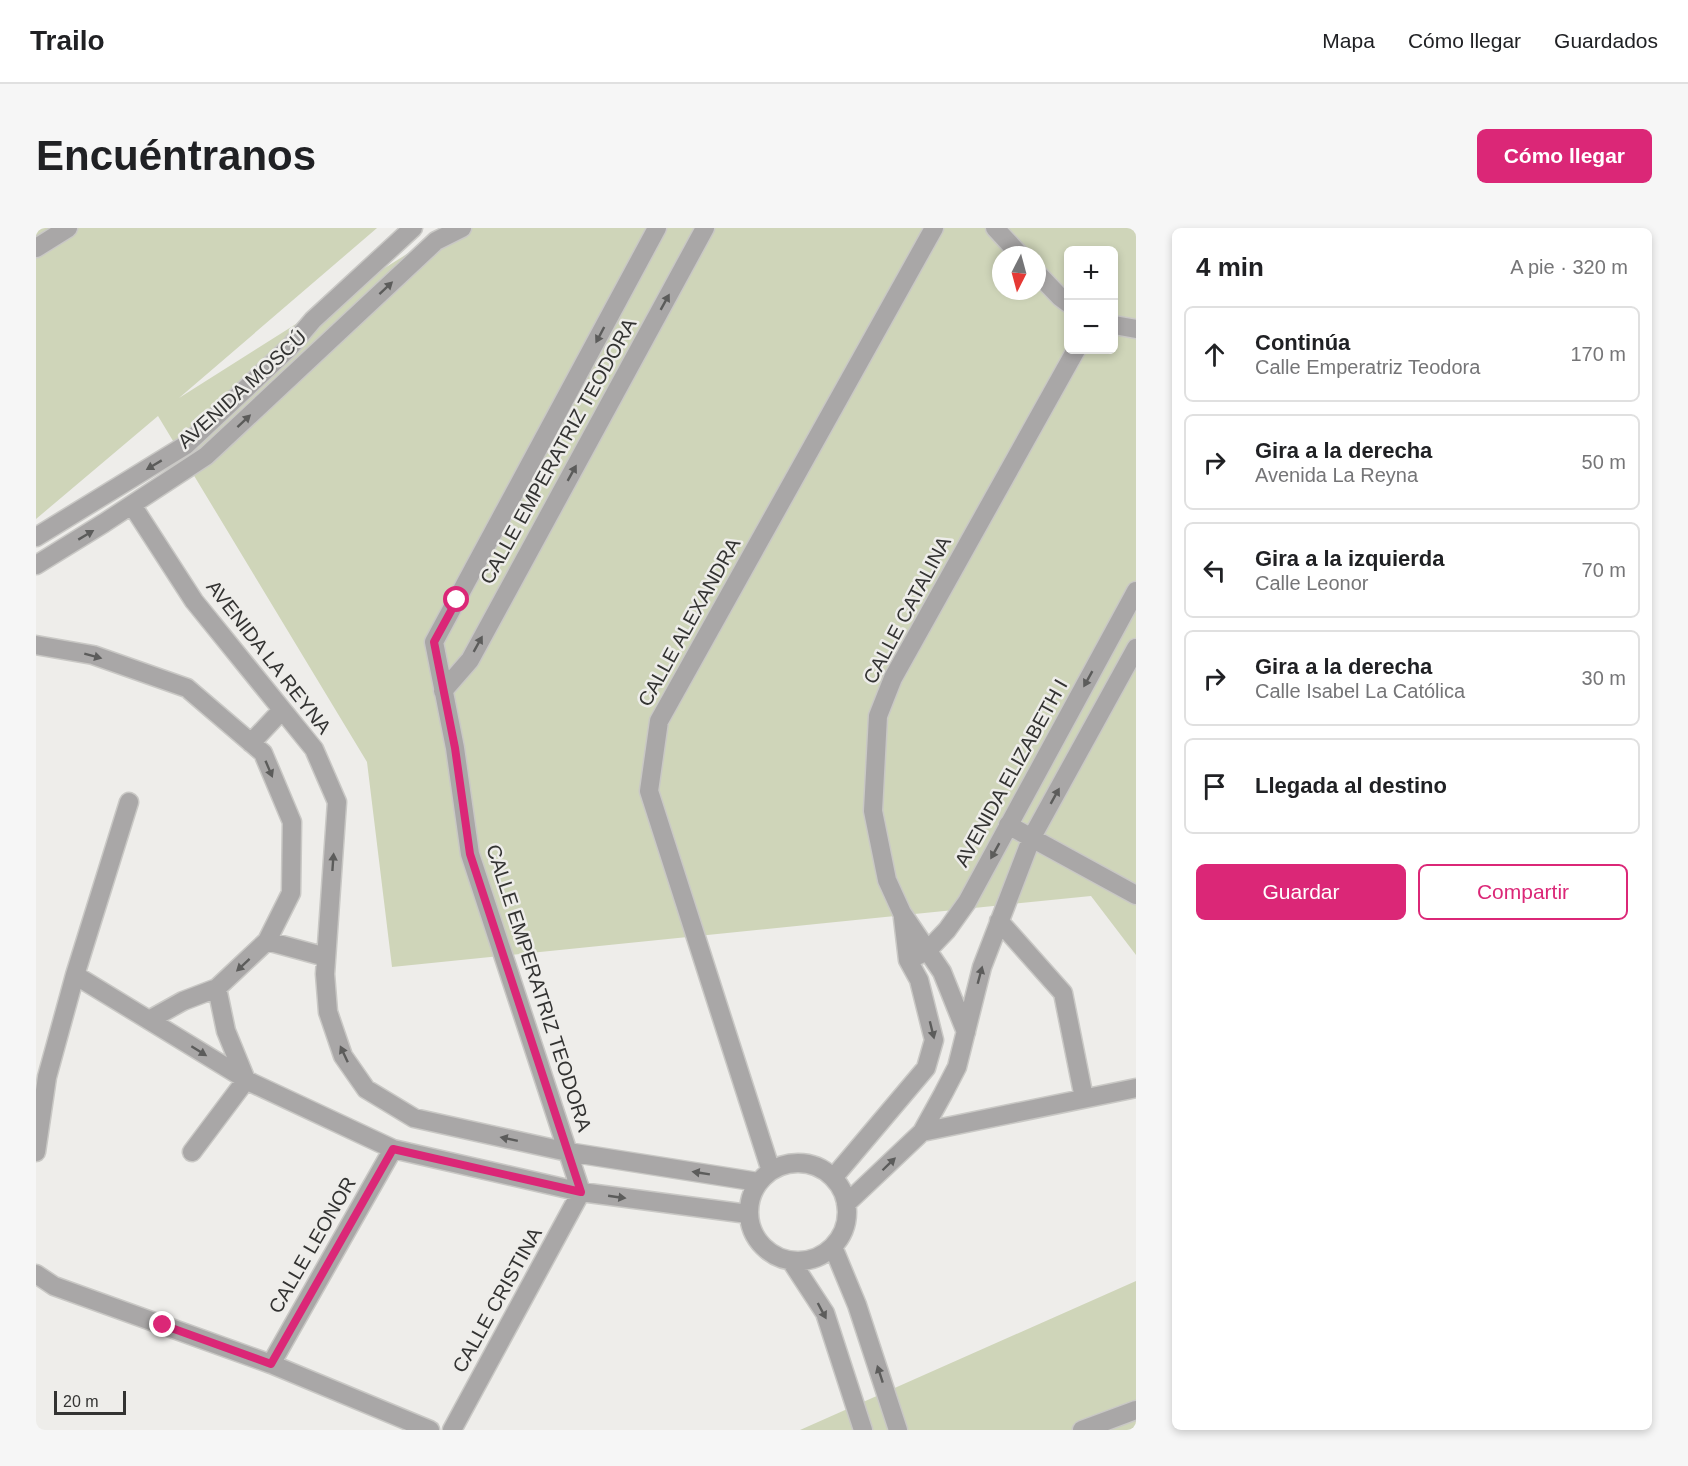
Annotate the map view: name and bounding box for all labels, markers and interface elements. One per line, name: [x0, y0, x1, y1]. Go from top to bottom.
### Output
text: Trailo: [30, 25, 105, 56]
text: Mapa: [1322, 29, 1375, 52]
text: Cómo llegar: [1408, 29, 1521, 52]
text: Guardados: [1554, 29, 1658, 52]
button: Cómo llegar: [1477, 129, 1652, 183]
text: Encuéntranos: [36, 132, 316, 179]
north arrow: [992, 246, 1046, 300]
map controls: [1064, 246, 1118, 354]
button: +: [1064, 246, 1118, 300]
text: 4 min: [1196, 252, 1264, 282]
text: A pie · 320 m: [1510, 256, 1628, 278]
one-way arrow: [379, 281, 393, 295]
one-way arrow: [660, 293, 670, 310]
button: −: [1064, 300, 1118, 354]
street label: CALLE EMPERATRIZ TEODORA: [476, 314, 641, 588]
street label: AVENIDA MOSCÚ: [173, 326, 311, 452]
one-way arrow: [595, 327, 605, 344]
text: Continúa: [1255, 330, 1350, 355]
icon: ahead: [1198, 338, 1231, 371]
text: 170 m: [1570, 343, 1626, 365]
text: Calle Emperatriz Teodora: [1255, 356, 1480, 378]
one-way arrow: [236, 414, 250, 428]
text: Gira a la derecha: [1255, 438, 1432, 463]
icon: right: [1198, 446, 1231, 479]
text: 50 m: [1582, 451, 1626, 473]
one-way arrow: [146, 460, 162, 471]
one-way arrow: [567, 464, 577, 481]
text: Avenida La Reyna: [1255, 464, 1418, 486]
one-way arrow: [78, 529, 94, 540]
street label: CALLE CATALINA: [859, 532, 955, 687]
street label: CALLE ALEXANDRA: [634, 533, 745, 710]
text: Gira a la izquierda: [1255, 546, 1445, 571]
icon: left: [1198, 554, 1231, 587]
text: 70 m: [1582, 559, 1626, 581]
text: Calle Leonor: [1255, 572, 1368, 594]
street label: AVENIDA LA REYNA: [202, 576, 336, 739]
route start: [443, 586, 469, 612]
one-way arrow: [473, 635, 483, 652]
one-way arrow: [84, 652, 102, 661]
text: Gira a la derecha: [1255, 654, 1432, 679]
icon: right: [1198, 662, 1231, 695]
text: 30 m: [1582, 667, 1626, 689]
one-way arrow: [1083, 671, 1093, 688]
street label: AVENIDA ELIZABETH I: [950, 675, 1072, 871]
text: Calle Isabel La Católica: [1255, 680, 1465, 702]
one-way arrow: [265, 760, 274, 778]
icon: arrive: [1198, 770, 1231, 803]
text: Llegada al destino: [1255, 773, 1447, 798]
one-way arrow: [1050, 787, 1060, 804]
street label: CALLE EMPERATRIZ TEODORA: [482, 842, 596, 1135]
one-way arrow: [990, 842, 1000, 859]
one-way arrow: [328, 852, 338, 871]
button: Guardar: [1196, 864, 1406, 920]
button: Compartir: [1418, 864, 1628, 920]
one-way arrow: [235, 958, 250, 972]
one-way arrow: [976, 966, 986, 985]
one-way arrow: [927, 1021, 937, 1039]
one-way arrow: [191, 1045, 207, 1056]
one-way arrow: [339, 1045, 348, 1062]
one-way arrow: [499, 1134, 518, 1143]
one-way arrow: [881, 1157, 896, 1171]
one-way arrow: [691, 1168, 710, 1177]
street label: CALLE LEONOR: [264, 1173, 360, 1317]
one-way arrow: [608, 1192, 627, 1201]
street label: CALLE CRISTINA: [448, 1223, 546, 1376]
one-way arrow: [817, 1302, 827, 1319]
route end: [149, 1311, 175, 1337]
one-way arrow: [874, 1365, 884, 1383]
scale bar: [54, 1388, 126, 1416]
text: 20 m: [63, 1393, 99, 1410]

